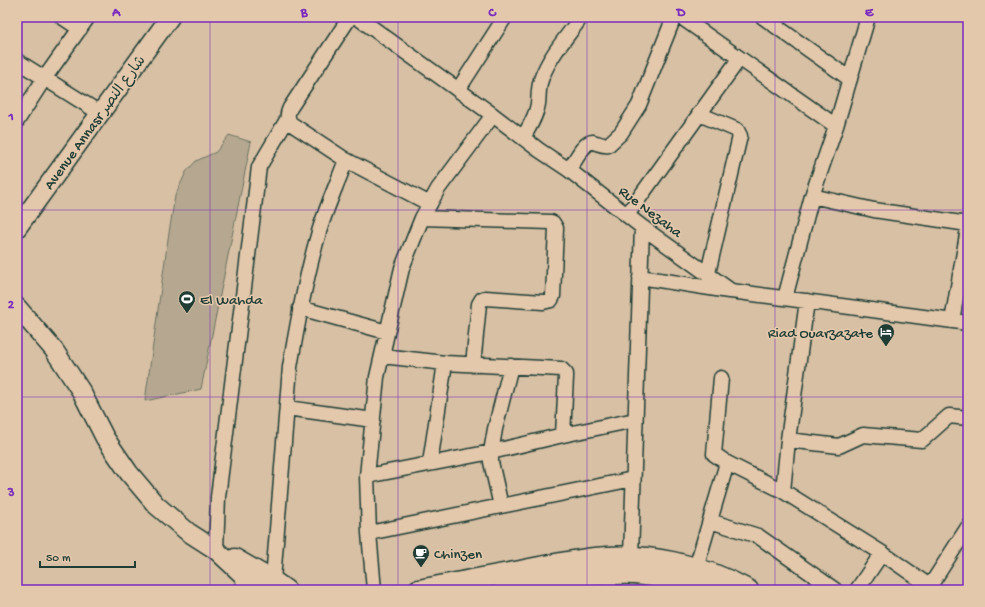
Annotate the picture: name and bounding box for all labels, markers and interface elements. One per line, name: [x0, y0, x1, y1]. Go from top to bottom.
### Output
text: A: [111, 6, 121, 21]
text: B: [300, 6, 309, 21]
text: C: [487, 6, 497, 21]
text: D: [676, 6, 686, 21]
text: E: [865, 6, 874, 21]
street label: Avenue Annasr شارع النصر: [41, 52, 150, 194]
text: 1: [7, 110, 14, 125]
street label: Rue Nezaha: [614, 183, 686, 243]
sports icon: El Wahda: [177, 289, 197, 314]
place label: El Wahda: [200, 292, 263, 310]
text: 2: [8, 298, 15, 313]
hotel icon: Riad Ouarzazate: [876, 322, 896, 347]
place label: Riad Ouarzazate: [768, 325, 873, 343]
text: 3: [7, 486, 15, 501]
scale bar: [40, 543, 135, 569]
cafe icon: Chinzen: [411, 543, 431, 568]
place label: Chinzen: [434, 546, 482, 564]
text: 50 m: [46, 552, 71, 566]

